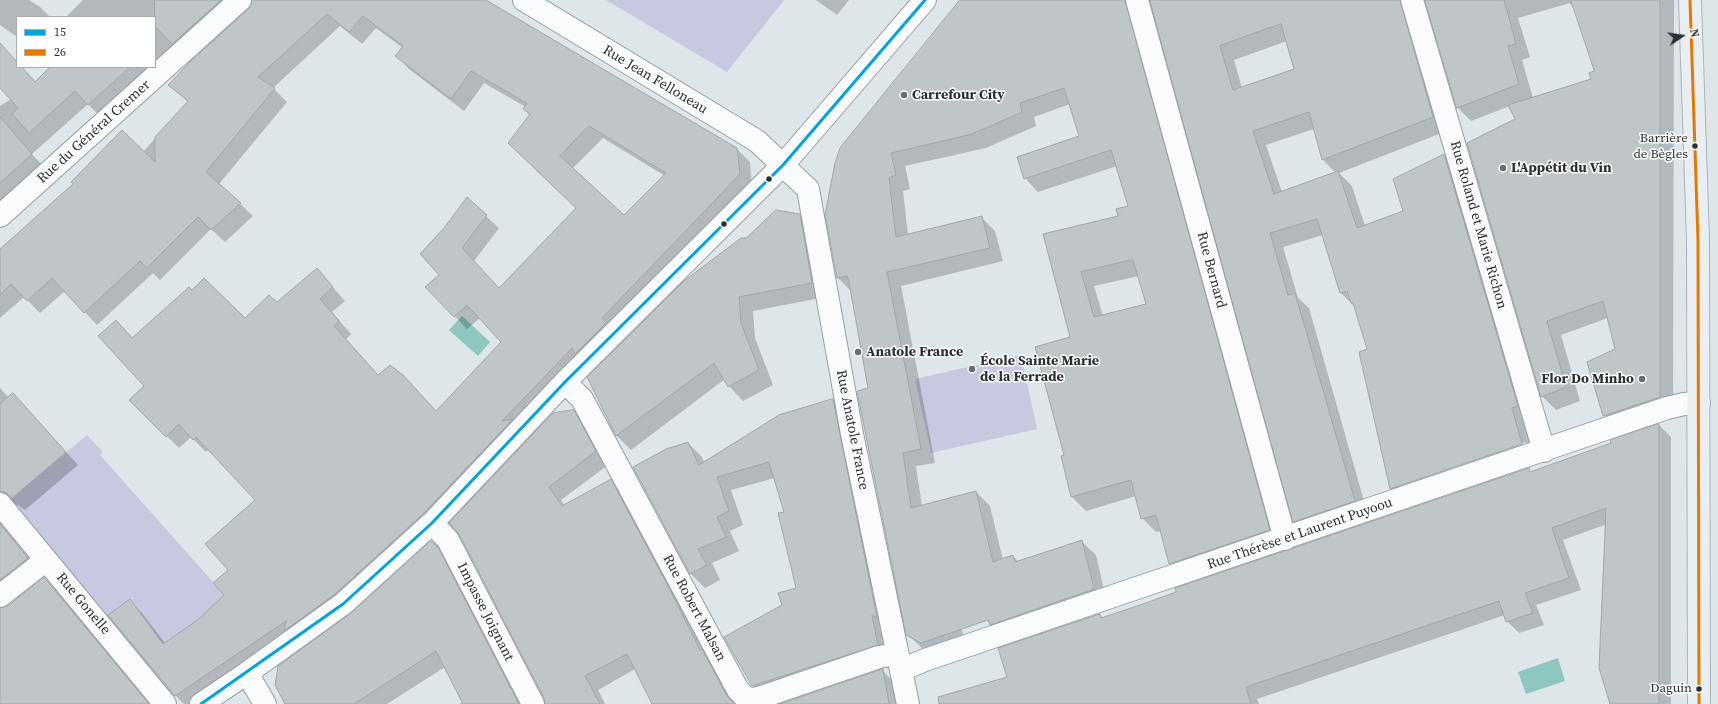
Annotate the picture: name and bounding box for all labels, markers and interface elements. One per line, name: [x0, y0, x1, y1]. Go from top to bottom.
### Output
legend: [16, 16, 156, 68]
north arrow: [1662, 16, 1702, 56]
text: 15: [54, 24, 66, 40]
text: N: [1686, 28, 1702, 39]
street label: Rue Jean Felloneau: [599, 42, 711, 118]
text: 26: [54, 44, 66, 60]
street label: Rue du Général Cremer: [34, 77, 154, 187]
place label: Carrefour City: [912, 87, 1005, 103]
marker: Carrefour City: [899, 90, 909, 100]
place label: Barrière de Bègles: [1633, 131, 1688, 162]
street label: Rue Roland et Marie Richon: [1446, 139, 1510, 311]
marker: Barrière de Bègles: [1690, 141, 1700, 151]
place label: L'Appétit du Vin: [1511, 160, 1612, 176]
marker: L'Appétit du Vin: [1498, 163, 1508, 173]
unlabelled marker: [764, 174, 774, 184]
unlabelled marker: [719, 219, 729, 229]
street label: Rue Bernard: [1193, 230, 1229, 310]
place label: Anatole France: [866, 344, 963, 360]
marker: Anatole France: [853, 347, 863, 357]
place label: École Sainte Marie de la Ferrade: [980, 353, 1099, 386]
marker: École Sainte Marie de la Ferrade: [967, 364, 977, 374]
street label: Rue Anatole France: [832, 368, 872, 492]
place label: Flor Do Minho: [1541, 371, 1634, 387]
marker: Flor Do Minho: [1637, 374, 1647, 384]
street label: Rue Thérèse et Laurent Puyoou: [1205, 494, 1395, 574]
street label: Rue Robert Malsan: [659, 552, 729, 664]
street label: Impasse Joignant: [453, 560, 517, 664]
street label: Rue Gonelle: [52, 570, 114, 638]
place label: Daguin: [1650, 681, 1692, 697]
marker: Daguin: [1694, 684, 1704, 694]

